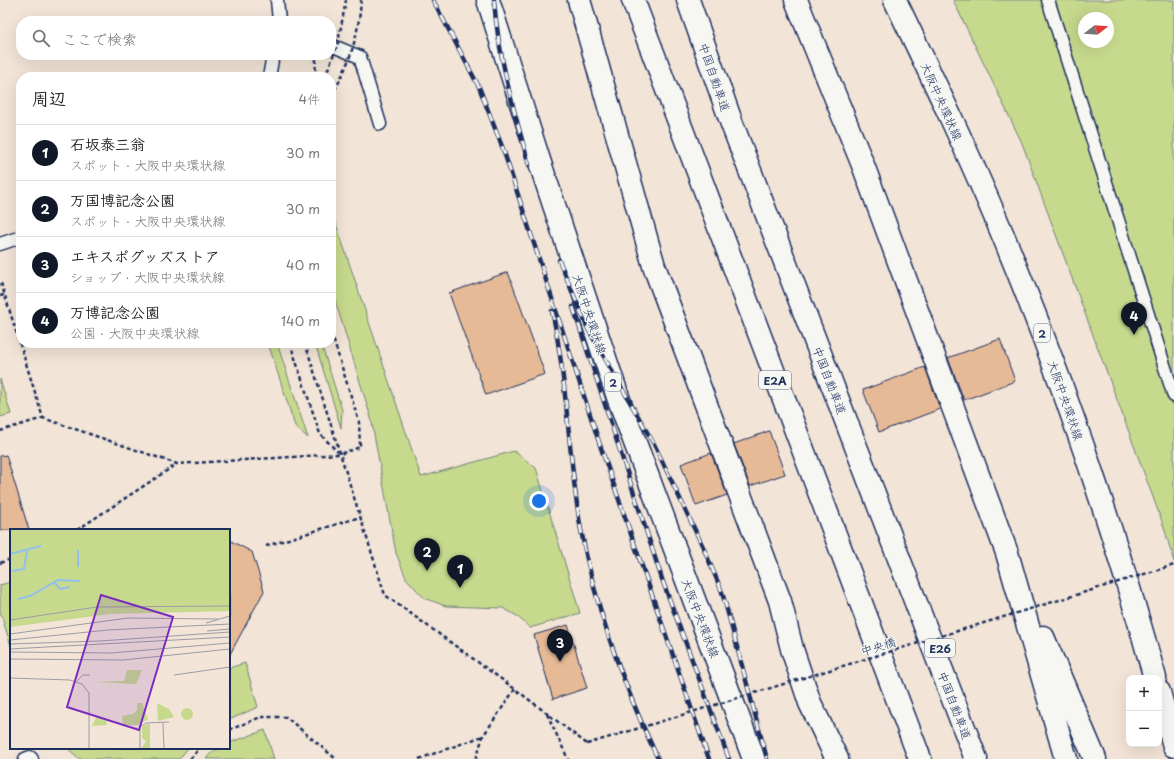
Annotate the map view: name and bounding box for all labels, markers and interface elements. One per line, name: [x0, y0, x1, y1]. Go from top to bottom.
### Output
north arrow: [1078, 12, 1114, 48]
search box: [16, 16, 336, 60]
icon: search: [30, 27, 52, 49]
text: ここで検索: [62, 27, 137, 50]
street label: 中国自動車道: [695, 40, 735, 114]
street label: 大阪中央環状線: [917, 59, 967, 143]
text: 周辺: [32, 85, 66, 111]
text: 4件: [298, 89, 320, 108]
text: 石坂泰三翁: [70, 132, 145, 155]
text: 1: [42, 143, 48, 162]
text: 30 m: [286, 143, 320, 162]
text: スポット · 大阪中央環状線: [70, 155, 225, 174]
text: 万国博記念公園: [70, 188, 175, 211]
text: 2: [40, 199, 50, 218]
text: 30 m: [286, 199, 320, 218]
text: スポット · 大阪中央環状線: [70, 211, 225, 230]
text: エキスポグッズストア: [70, 244, 220, 267]
text: 3: [41, 255, 49, 274]
text: 40 m: [286, 255, 320, 274]
text: ショップ · 大阪中央環状線: [70, 267, 225, 286]
street label: 大阪中央環状線: [568, 271, 612, 357]
text: 万博記念公園: [70, 300, 160, 323]
pin: 4: [1121, 302, 1147, 335]
text: 4: [41, 311, 49, 330]
text: 140 m: [281, 311, 320, 330]
text: 公園 · 大阪中央環状線: [70, 323, 199, 342]
road number: 2: [1034, 324, 1050, 342]
street label: 中国自動車道: [809, 343, 851, 417]
street label: 大阪中央環状線: [1044, 357, 1088, 443]
road number: E2A: [759, 371, 791, 389]
road number: 2: [605, 373, 621, 391]
your location: [529, 491, 549, 511]
inset map: [10, 529, 230, 749]
pin: 2: [414, 538, 440, 571]
pin: 1: [447, 555, 473, 588]
street label: 大阪中央環状線: [678, 576, 724, 660]
pin: 3: [547, 629, 573, 662]
street label: 中央橋: [858, 632, 898, 660]
road number: E26: [925, 639, 955, 657]
street label: 中国自動車道: [934, 668, 976, 742]
map controls: [1126, 675, 1162, 747]
button: +: [1126, 675, 1162, 711]
button: −: [1126, 711, 1162, 747]

